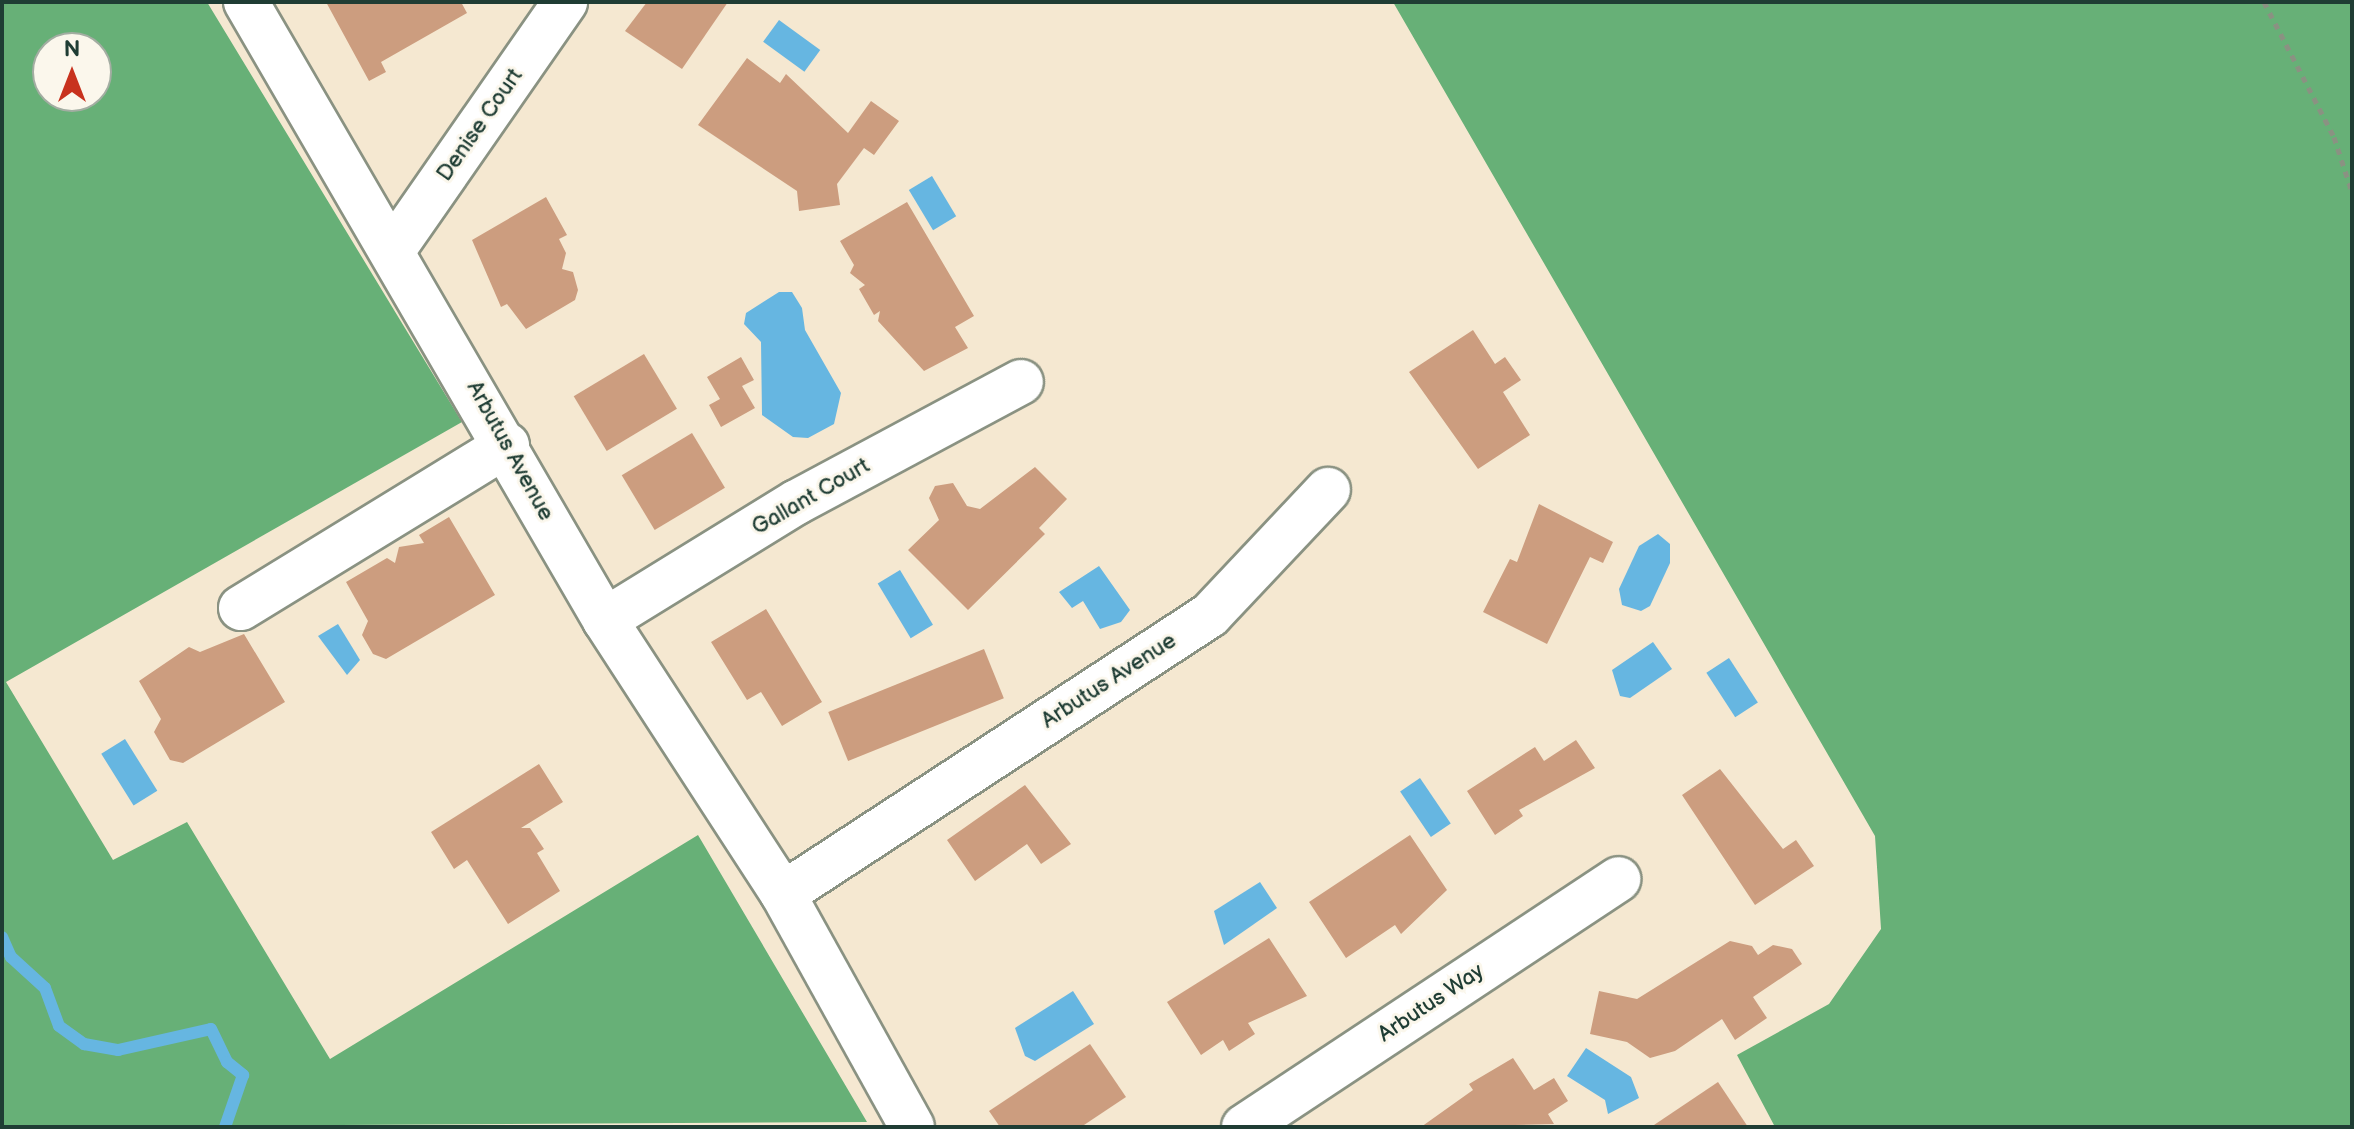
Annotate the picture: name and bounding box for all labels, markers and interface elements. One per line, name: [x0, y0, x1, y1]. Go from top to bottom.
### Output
north arrow: [32, 32, 112, 112]
text: N: [64, 36, 80, 63]
street label: Denise Court: [432, 64, 528, 186]
street label: Arbutus Avenue: [461, 377, 559, 525]
street label: Gallant Court: [748, 453, 874, 541]
street label: Arbutus Avenue: [1037, 628, 1181, 734]
street label: Arbutus Way: [1373, 958, 1489, 1048]

